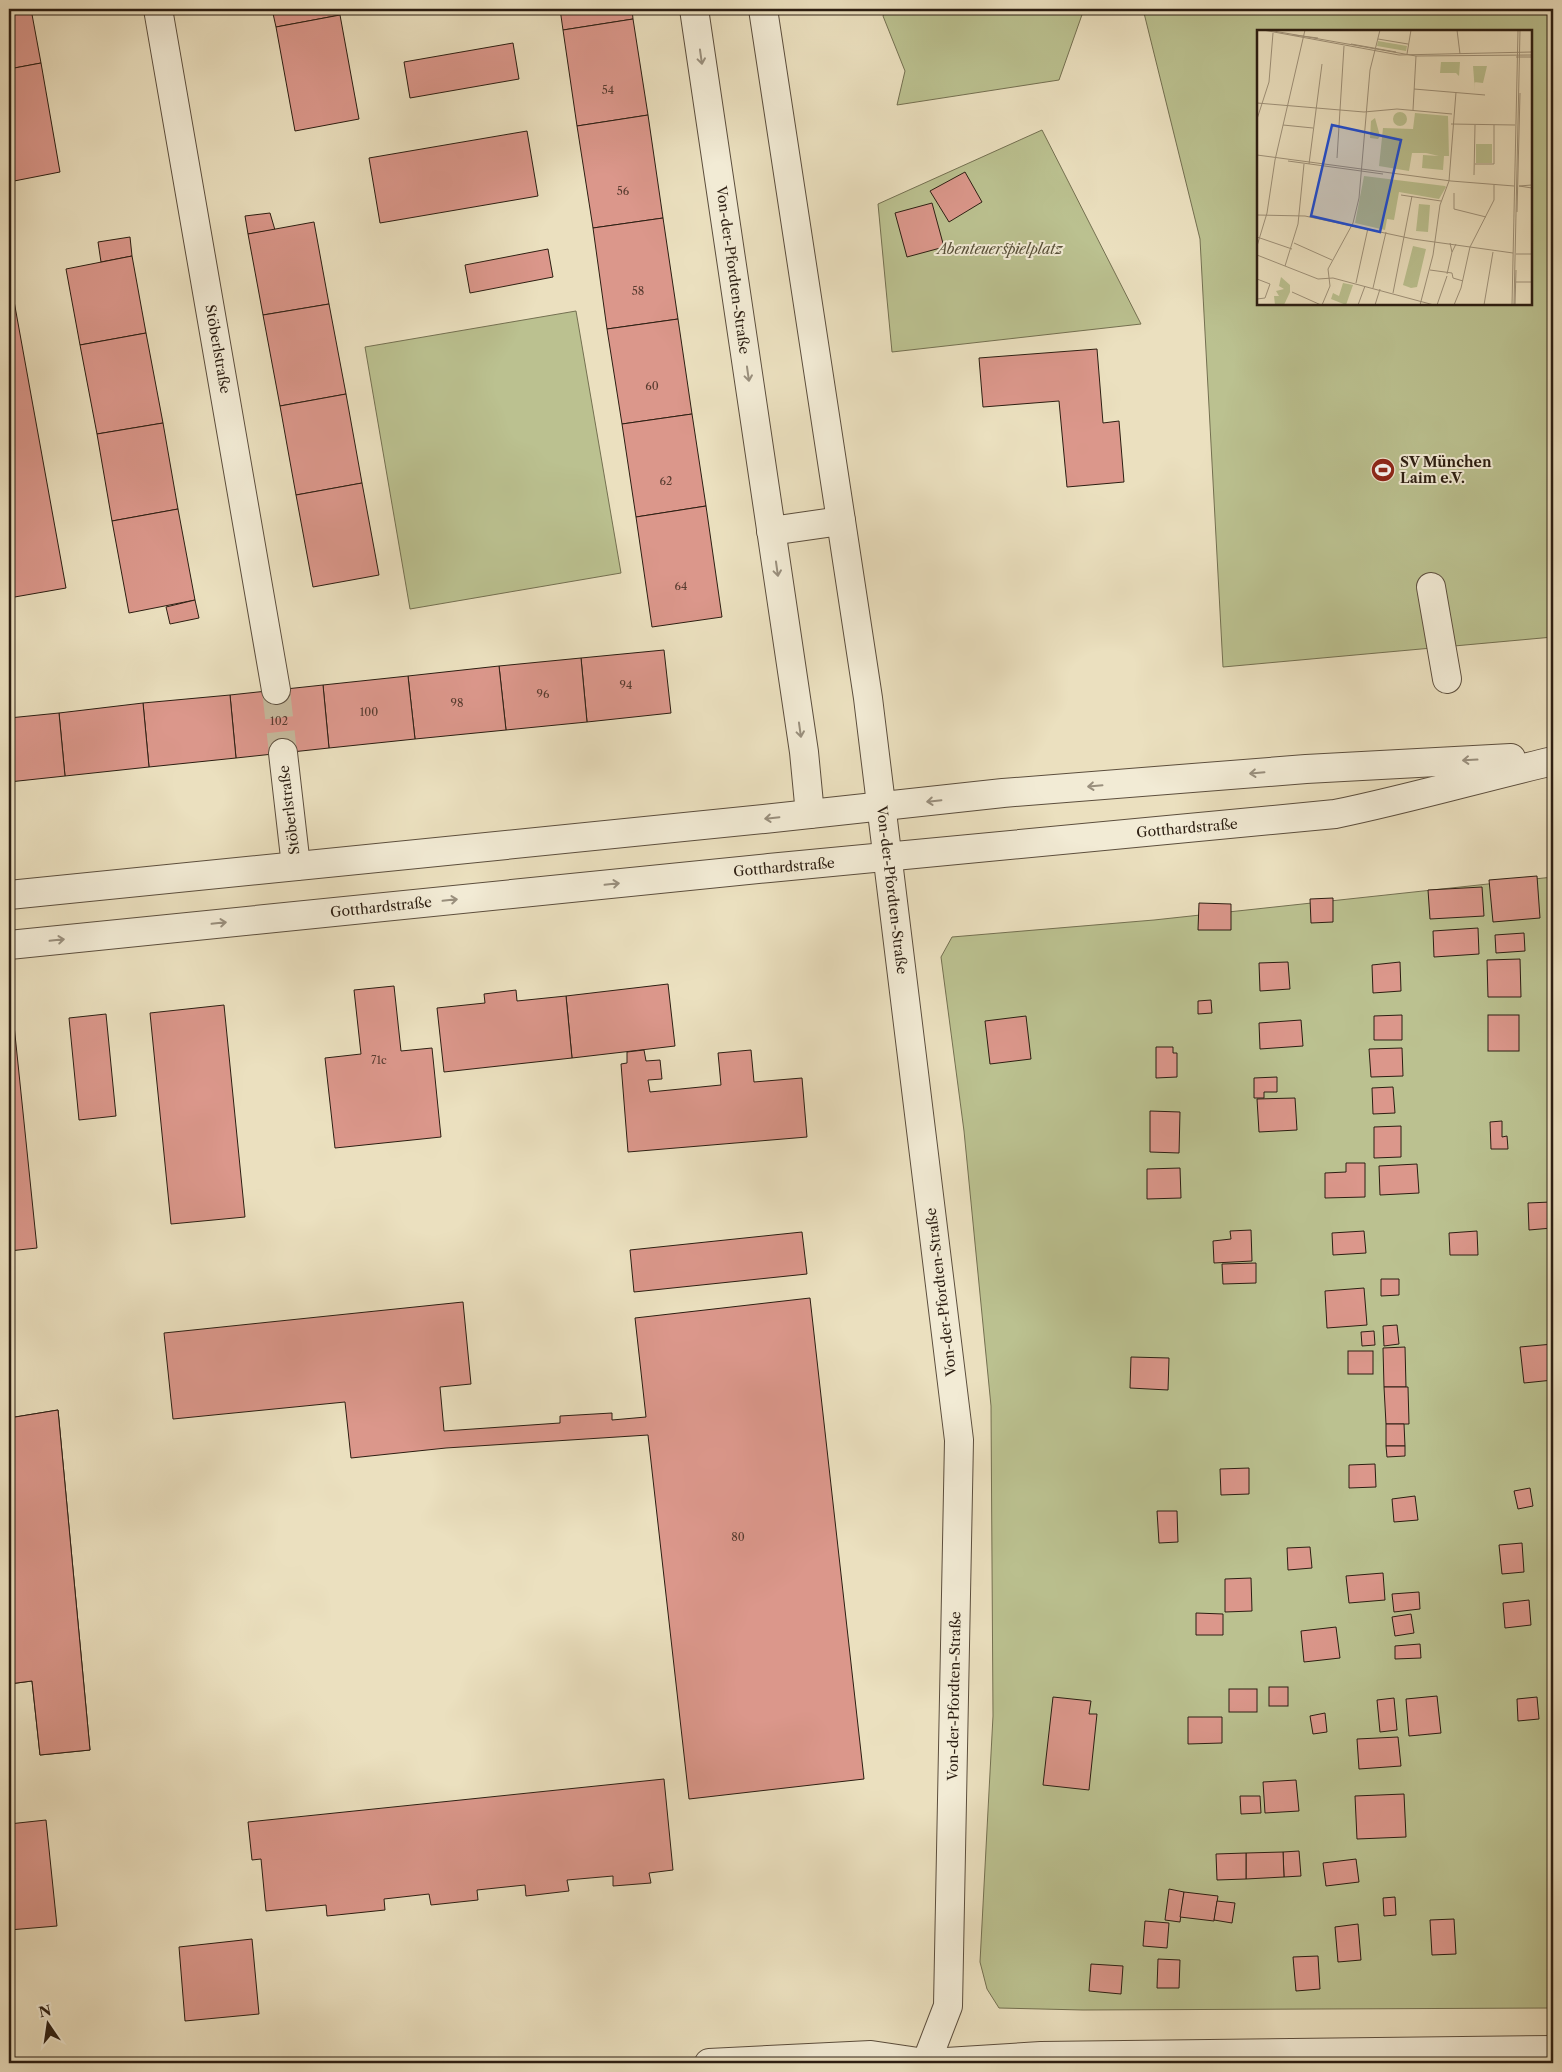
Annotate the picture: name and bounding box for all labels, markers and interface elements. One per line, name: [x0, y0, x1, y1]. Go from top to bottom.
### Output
inset map: [1257, 30, 1532, 305]
one-way arrow: [697, 49, 707, 65]
house number: 54: [602, 83, 614, 97]
house number: 56: [617, 184, 630, 198]
street label: Von-der-Pfordten-Straße: [712, 184, 754, 355]
park label: Abenteuerspielplatz: [935, 240, 1064, 258]
house number: 58: [632, 284, 644, 298]
street label: Stöberlstraße: [201, 303, 235, 395]
one-way arrow: [743, 365, 753, 381]
house number: 60: [645, 379, 659, 393]
place label: SV München Laim e.V.: [1400, 453, 1492, 487]
sports icon: SV München Laim e.V.: [1370, 457, 1396, 483]
house number: 62: [660, 474, 672, 488]
one-way arrow: [772, 561, 782, 577]
house number: 64: [675, 579, 687, 593]
house number: 94: [620, 678, 632, 692]
house number: 96: [537, 687, 550, 701]
house number: 98: [451, 696, 463, 710]
house number: 100: [360, 705, 378, 719]
house number: 102: [270, 714, 288, 728]
one-way arrow: [796, 721, 806, 737]
one-way arrow: [1462, 755, 1478, 764]
street label: Stöberlstraße: [275, 764, 303, 856]
one-way arrow: [1250, 768, 1266, 777]
one-way arrow: [1088, 781, 1104, 790]
one-way arrow: [926, 796, 942, 805]
street label: Von-der-Pfordten-Straße: [873, 804, 911, 975]
one-way arrow: [764, 813, 780, 823]
street label: Gotthardstraße: [1135, 815, 1239, 841]
street label: Gotthardstraße: [732, 854, 836, 880]
one-way arrow: [604, 879, 620, 889]
street label: Gotthardstraße: [329, 893, 433, 921]
one-way arrow: [442, 895, 458, 905]
one-way arrow: [211, 919, 227, 928]
one-way arrow: [49, 935, 65, 945]
house number: 71c: [371, 1053, 387, 1067]
street label: Von-der-Pfordten-Straße: [922, 1207, 960, 1378]
house number: 80: [731, 1530, 745, 1544]
street label: Von-der-Pfordten-Straße: [944, 1611, 964, 1782]
north arrow: [22, 2000, 72, 2050]
text: N: [37, 2001, 53, 2021]

